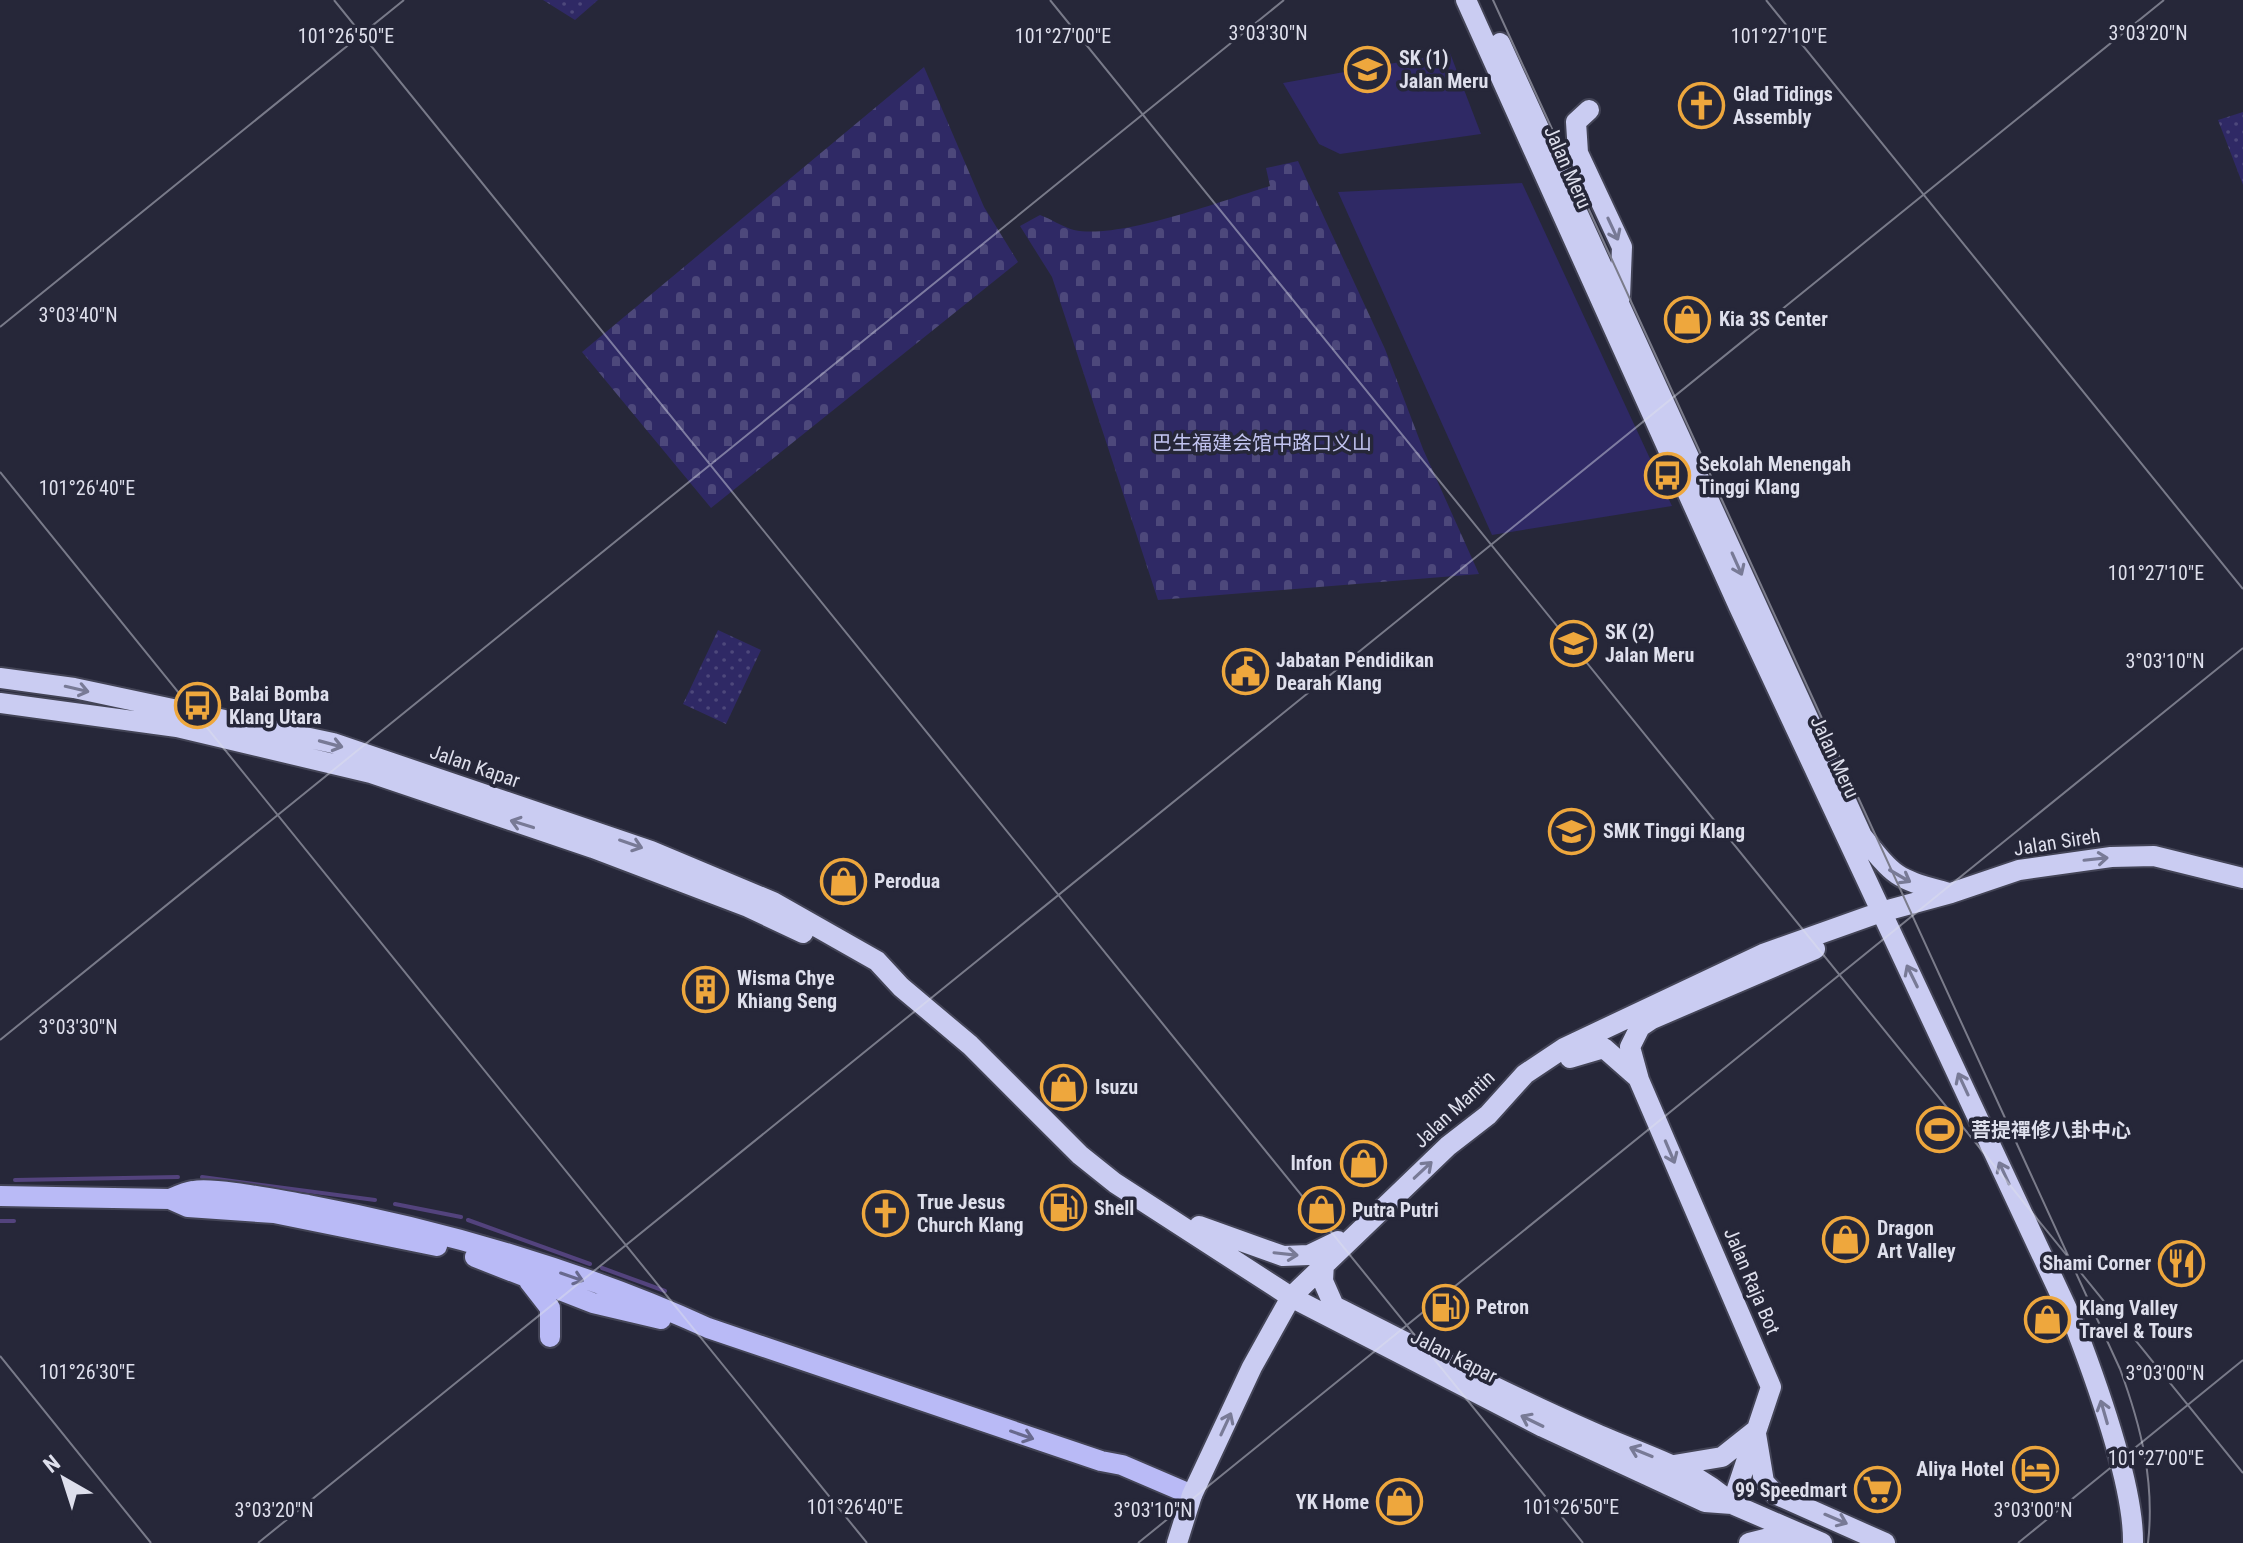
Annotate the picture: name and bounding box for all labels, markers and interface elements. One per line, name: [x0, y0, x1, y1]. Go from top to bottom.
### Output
text: 3°03'30"N: [1228, 21, 1308, 45]
text: 3°03'20"N: [2108, 21, 2188, 45]
text: 101°26'50"E: [298, 24, 394, 48]
text: 101°27'00"E: [1015, 24, 1111, 48]
text: 101°27'10"E: [1731, 24, 1827, 48]
school or university icon: SK (1) Jalan Meru: [1344, 46, 1392, 94]
place label: SK (1) Jalan Meru: [1399, 46, 1488, 93]
church icon: Glad Tidings Assembly: [1678, 82, 1726, 130]
place label: Glad Tidings Assembly: [1733, 82, 1833, 129]
street label: Jalan Meru: [1539, 122, 1597, 212]
one-way arrow: [1607, 217, 1622, 241]
shop icon: Kia 3S Center: [1664, 295, 1712, 343]
text: 3°03'40"N: [38, 303, 118, 327]
place label: Kia 3S Center: [1719, 307, 1828, 331]
park label: 巴生福建会馆中路口义山: [1152, 431, 1372, 455]
bus stop icon: Sekolah Menengah Tinggi Klang: [1644, 451, 1692, 499]
place label: Sekolah Menengah Tinggi Klang: [1699, 452, 1851, 499]
text: 101°26'40"E: [39, 476, 135, 500]
one-way arrow: [1730, 552, 1745, 576]
text: 101°27'10"E: [2108, 561, 2204, 585]
school or university icon: SK (2) Jalan Meru: [1550, 620, 1598, 668]
place label: SK (2) Jalan Meru: [1605, 620, 1694, 667]
public building icon: Jabatan Pendidikan Dearah Klang: [1221, 648, 1269, 696]
place label: Jabatan Pendidikan Dearah Klang: [1276, 648, 1434, 695]
text: 3°03'10"N: [2125, 649, 2205, 673]
one-way arrow: [64, 682, 89, 697]
bus stop icon: Balai Bomba Klang Utara: [174, 682, 222, 730]
place label: Balai Bomba Klang Utara: [229, 682, 329, 729]
street label: Jalan Meru: [1806, 712, 1864, 802]
one-way arrow: [318, 737, 344, 752]
street label: Jalan Kapar: [427, 739, 523, 793]
school or university icon: SMK Tinggi Klang: [1548, 807, 1596, 855]
one-way arrow: [509, 816, 534, 831]
place label: SMK Tinggi Klang: [1603, 819, 1745, 843]
street label: Jalan Sireh: [2012, 823, 2102, 861]
one-way arrow: [618, 838, 643, 853]
one-way arrow: [2082, 851, 2109, 866]
shop icon: Perodua: [819, 857, 867, 905]
one-way arrow: [1888, 868, 1910, 884]
place label: Perodua: [874, 869, 940, 893]
building icon: Wisma Chye Khiang Seng: [682, 965, 730, 1013]
one-way arrow: [1904, 965, 1919, 989]
place label: Wisma Chye Khiang Seng: [737, 966, 837, 1013]
text: 3°03'30"N: [38, 1015, 118, 1039]
shop icon: Isuzu: [1040, 1063, 1088, 1111]
street label: Jalan Mantin: [1408, 1065, 1500, 1153]
one-way arrow: [1955, 1072, 1970, 1096]
place label: Isuzu: [1095, 1075, 1138, 1099]
sports icon: 菩提禪修八卦中心: [1916, 1106, 1964, 1154]
place label: 菩提禪修八卦中心: [1971, 1118, 2131, 1142]
shop icon: Infon: [1339, 1139, 1387, 1187]
one-way arrow: [1664, 1139, 1679, 1164]
place label: Infon: [1290, 1151, 1332, 1175]
one-way arrow: [1413, 1160, 1433, 1179]
one-way arrow: [1996, 1161, 2011, 1185]
fuel station icon: Shell: [1039, 1184, 1087, 1232]
shop icon: Putra Putri: [1297, 1186, 1345, 1234]
church icon: True Jesus Church Klang: [862, 1190, 910, 1238]
place label: True Jesus Church Klang: [917, 1190, 1024, 1237]
place label: Shell: [1094, 1196, 1134, 1220]
place label: Putra Putri: [1352, 1198, 1439, 1222]
shop icon: Dragon Art Valley: [1822, 1216, 1870, 1264]
place label: Dragon Art Valley: [1877, 1216, 1956, 1263]
street label: Jalan Raja Bot: [1719, 1224, 1785, 1338]
restaurant icon: Shami Corner: [2158, 1239, 2206, 1287]
one-way arrow: [1272, 1247, 1299, 1262]
place label: Shami Corner: [2042, 1251, 2151, 1275]
one-way arrow: [559, 1270, 584, 1285]
fuel station icon: Petron: [1421, 1283, 1469, 1331]
place label: Petron: [1476, 1295, 1529, 1319]
shop icon: Klang Valley Travel & Tours: [2024, 1296, 2072, 1344]
place label: Klang Valley Travel & Tours: [2079, 1296, 2193, 1343]
street label: Jalan Kapar: [1407, 1324, 1501, 1388]
text: 101°26'30"E: [39, 1360, 135, 1384]
text: 3°03'00"N: [2125, 1361, 2205, 1385]
one-way arrow: [2096, 1400, 2111, 1426]
one-way arrow: [1219, 1412, 1234, 1437]
one-way arrow: [1520, 1413, 1544, 1428]
one-way arrow: [1010, 1428, 1035, 1443]
north arrow: [24, 1439, 104, 1519]
one-way arrow: [1629, 1444, 1654, 1459]
hotel icon: Aliya Hotel: [2011, 1445, 2059, 1493]
text: 101°27'00"E: [2108, 1446, 2204, 1470]
text: N: [39, 1450, 65, 1478]
place label: Aliya Hotel: [1916, 1457, 2004, 1481]
supermarket icon: 99 Speedmart: [1854, 1466, 1902, 1514]
shop icon: YK Home: [1376, 1478, 1424, 1526]
place label: 99 Speedmart: [1735, 1478, 1847, 1502]
place label: YK Home: [1296, 1490, 1369, 1514]
text: 101°26'40"E: [807, 1495, 903, 1519]
text: 101°26'50"E: [1523, 1495, 1619, 1519]
text: 3°03'20"N: [234, 1498, 314, 1522]
text: 3°03'10"N: [1113, 1498, 1193, 1522]
text: 3°03'00"N: [1993, 1498, 2073, 1522]
one-way arrow: [1823, 1513, 1848, 1528]

